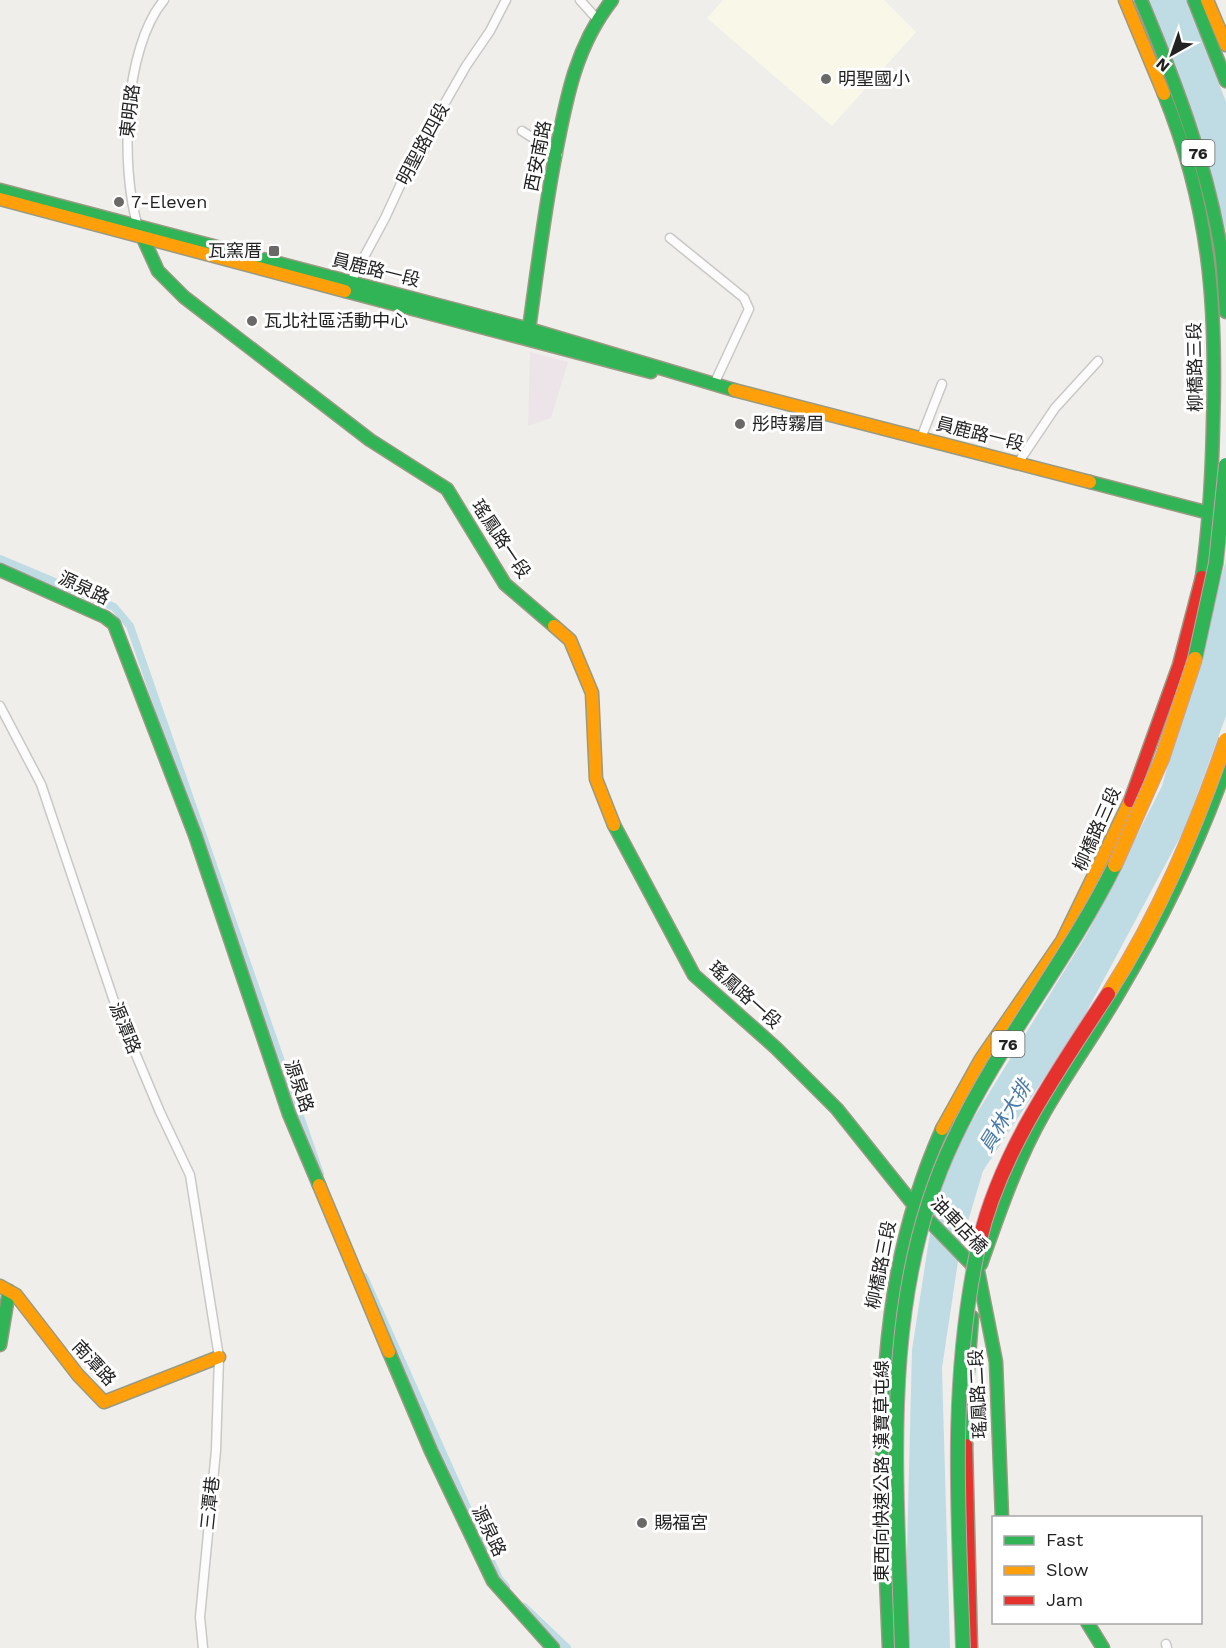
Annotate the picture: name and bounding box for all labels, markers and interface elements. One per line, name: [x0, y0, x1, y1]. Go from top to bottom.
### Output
north arrow: [1142, 24, 1202, 84]
text: N: [1152, 54, 1173, 76]
place label: 明聖國小: [838, 68, 910, 89]
marker: 明聖國小: [819, 72, 833, 86]
street label: 東明路: [116, 83, 143, 139]
street label: 明聖路四段: [392, 99, 453, 188]
street label: 西安南路: [520, 119, 555, 193]
road number: 76: [1182, 140, 1214, 166]
place label: 7-Eleven: [131, 191, 207, 212]
marker: 7-Eleven: [112, 195, 126, 209]
place label: 瓦窯厝: [208, 240, 262, 261]
marker: 瓦窯厝: [267, 244, 281, 258]
street label: 員鹿路一段: [330, 248, 422, 291]
place label: 瓦北社區活動中心: [264, 310, 408, 331]
marker: 瓦北社區活動中心: [245, 314, 259, 328]
street label: 柳橋路三段: [1183, 322, 1206, 412]
street label: 員鹿路一段: [934, 412, 1026, 455]
place label: 彤時霧眉: [752, 413, 824, 434]
marker: 彤時霧眉: [733, 417, 747, 431]
street label: 瑤鳳路一段: [468, 496, 535, 582]
street label: 源泉路: [55, 567, 113, 608]
street label: 柳橋路三段: [1069, 783, 1124, 874]
street label: 瑤鳳路一段: [705, 957, 786, 1033]
street label: 源潭路: [106, 999, 145, 1057]
road number: 76: [992, 1031, 1024, 1057]
street label: 源泉路: [281, 1057, 318, 1115]
water label: 員林大排: [974, 1073, 1038, 1156]
street label: 油車店橋: [927, 1191, 992, 1258]
street label: 柳橋路三段: [862, 1219, 899, 1311]
street label: 南潭路: [68, 1336, 120, 1390]
street label: 瑤鳳路二段: [965, 1349, 990, 1440]
street label: 東西向快速公路 漢寶草屯線: [871, 1360, 892, 1582]
street label: 三潭巷: [196, 1475, 223, 1531]
street label: 源泉路: [468, 1502, 511, 1560]
place label: 賜福宮: [654, 1512, 708, 1533]
marker: 賜福宮: [635, 1516, 649, 1530]
legend: [992, 1516, 1202, 1624]
text: Fast: [1046, 1529, 1084, 1550]
text: Slow: [1046, 1559, 1089, 1580]
text: Jam: [1046, 1589, 1083, 1610]

